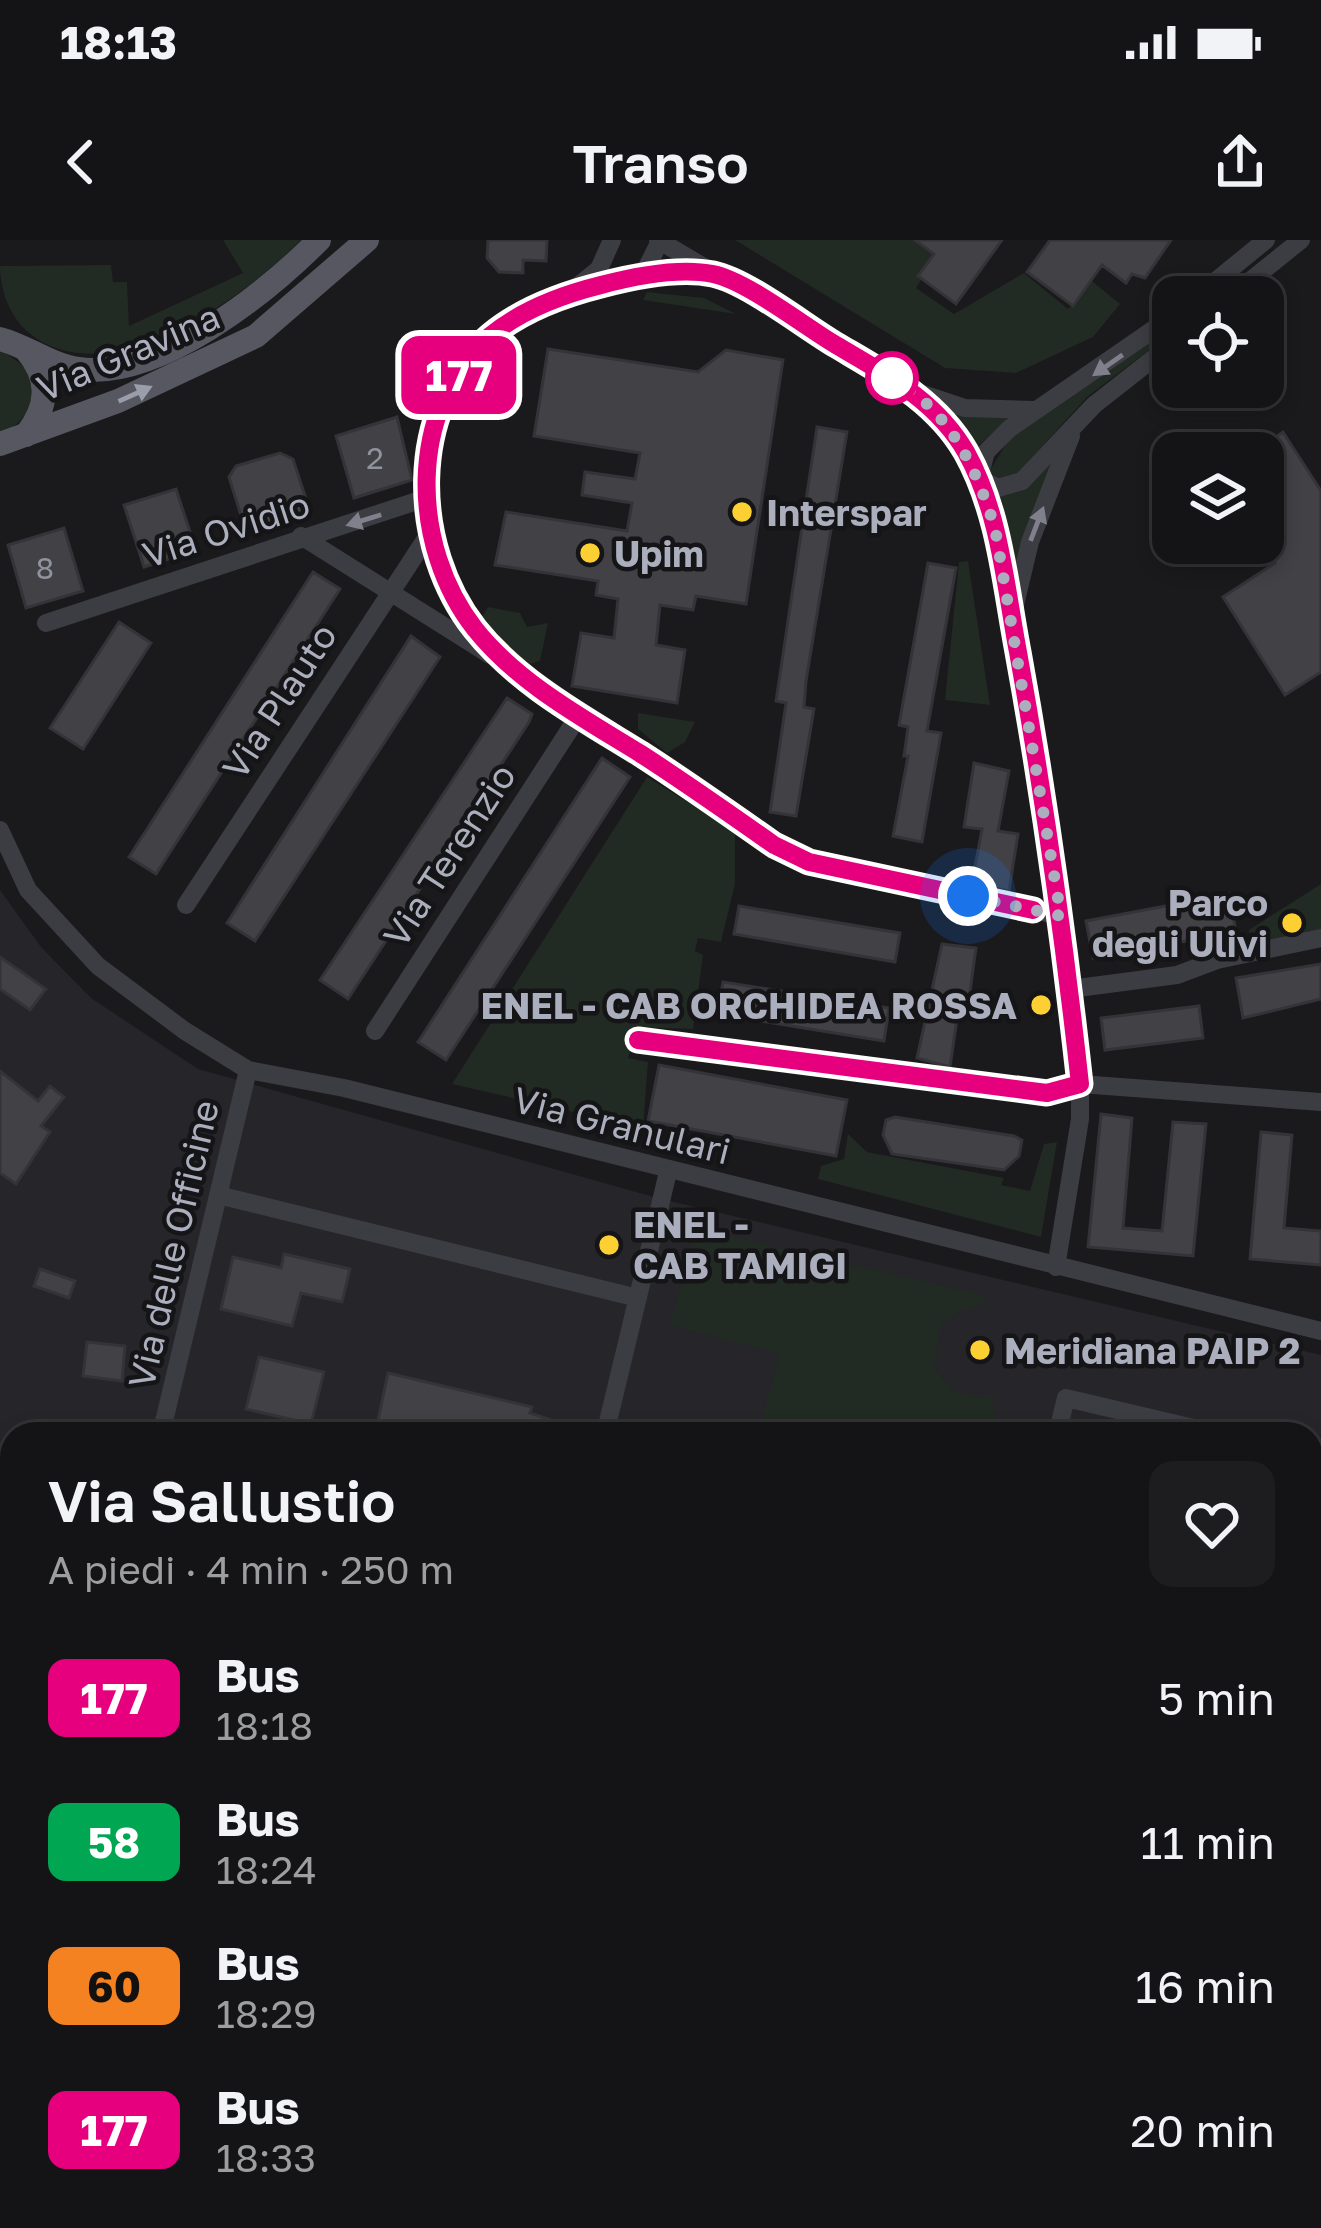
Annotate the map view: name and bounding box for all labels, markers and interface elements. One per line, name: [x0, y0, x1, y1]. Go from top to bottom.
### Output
text: 18:13: [60, 15, 177, 69]
icon: back: [48, 129, 114, 195]
icon: share: [1207, 129, 1273, 195]
text: Transo: [572, 130, 749, 195]
map controls: [1152, 276, 1284, 564]
button: locate: [1152, 276, 1284, 408]
street label: Via Gravina: [30, 294, 226, 410]
line badge: 177: [390, 336, 528, 414]
text: 177: [425, 350, 493, 400]
unlabelled marker: [867, 353, 917, 403]
one-way arrow: [1092, 353, 1124, 377]
one-way arrow: [118, 383, 153, 403]
button: layers: [1152, 432, 1284, 564]
house number: 2: [366, 440, 384, 476]
street label: Via Ovidio: [137, 482, 315, 576]
place label: Interspar: [766, 491, 927, 534]
marker: Interspar: [729, 499, 755, 525]
one-way arrow: [1028, 505, 1047, 541]
one-way arrow: [345, 512, 382, 530]
place label: Upim: [614, 532, 704, 575]
marker: Upim: [577, 540, 603, 566]
house number: 8: [36, 550, 54, 586]
street label: Via Plauto: [213, 615, 345, 787]
street label: Via Terenzio: [374, 755, 524, 955]
your location: [938, 866, 998, 926]
place label: Parco degli Ulivi: [1092, 881, 1268, 965]
marker: Parco degli Ulivi: [1279, 910, 1305, 936]
place label: ENEL - CAB ORCHIDEA ROSSA: [481, 984, 1017, 1027]
marker: ENEL - CAB ORCHIDEA ROSSA: [1028, 992, 1054, 1018]
street label: Via Granulari: [509, 1077, 735, 1173]
street label: Via delle Officine: [119, 1096, 227, 1392]
place label: ENEL - CAB TAMIGI: [633, 1203, 847, 1287]
marker: ENEL - CAB TAMIGI: [596, 1232, 622, 1258]
place label: Meridiana PAIP 2: [1004, 1329, 1300, 1372]
marker: Meridiana PAIP 2: [967, 1337, 993, 1363]
button: heart: [1149, 1461, 1275, 1587]
text: Via Sallustio: [48, 1466, 395, 1535]
text: A piedi · 4 min · 250 m: [48, 1546, 454, 1593]
text: Bus: [216, 1648, 300, 1702]
text: 5 min: [1158, 1671, 1275, 1725]
text: 177: [80, 1673, 148, 1723]
text: 18:18: [216, 1702, 313, 1749]
text: Bus: [216, 1792, 300, 1846]
text: 11 min: [1141, 1815, 1275, 1869]
text: 58: [88, 1817, 140, 1867]
text: 18:24: [216, 1846, 317, 1893]
text: Bus: [216, 1936, 300, 1990]
text: 16 min: [1135, 1959, 1275, 2013]
text: 60: [87, 1961, 141, 2011]
text: 18:29: [216, 1990, 317, 2037]
text: Bus: [216, 2080, 300, 2134]
text: 20 min: [1130, 2103, 1275, 2157]
text: 177: [80, 2105, 148, 2155]
text: 18:33: [216, 2134, 316, 2181]

